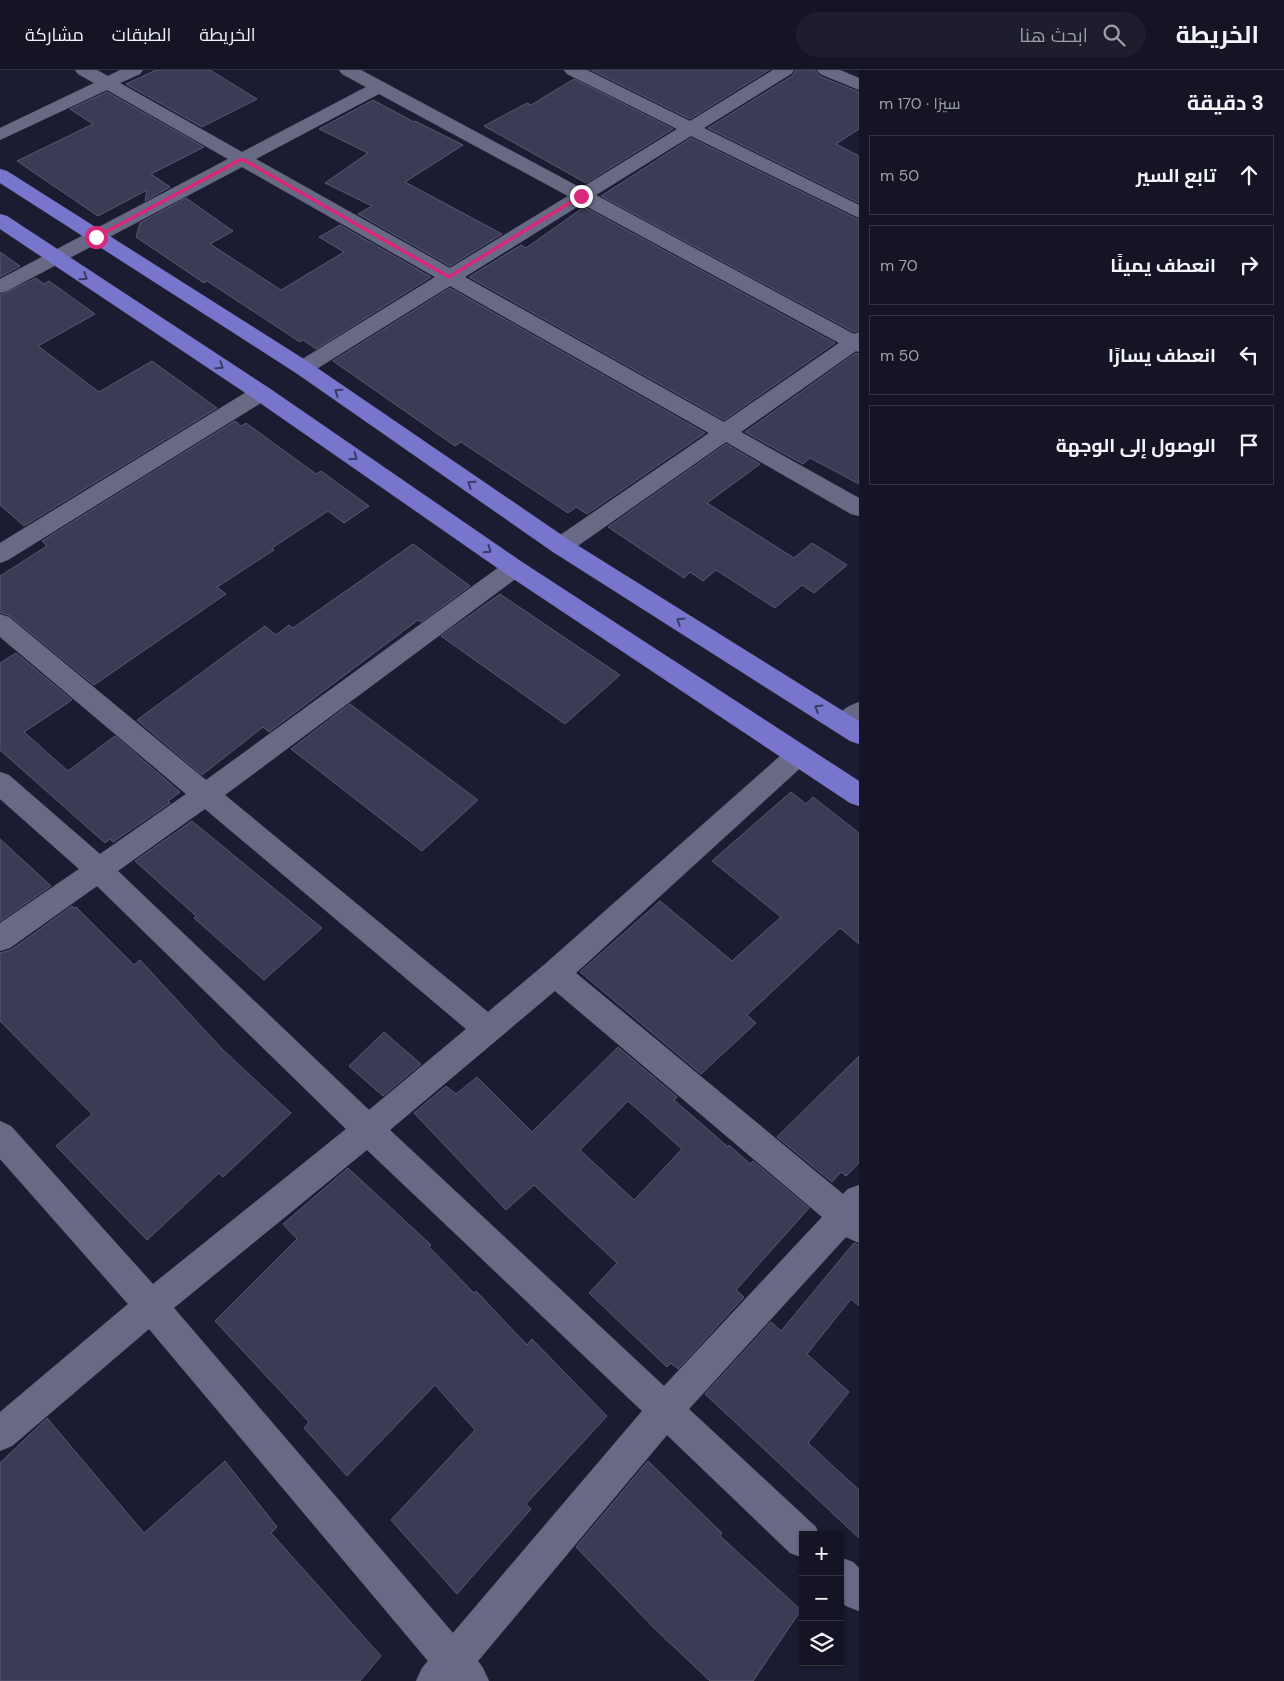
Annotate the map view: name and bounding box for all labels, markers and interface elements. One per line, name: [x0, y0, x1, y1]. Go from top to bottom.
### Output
search box: [796, 12, 1146, 57]
text: الخريطة: [1176, 19, 1259, 50]
icon: search: [1100, 21, 1128, 49]
text: مشاركة: [25, 23, 84, 47]
text: الطبقات: [112, 23, 171, 47]
text: الخريطة: [199, 23, 256, 47]
text: ابحث هنا: [1019, 23, 1088, 48]
text: 3 دقيقة: [1187, 89, 1264, 117]
text: سيرًا · 170 m: [879, 93, 961, 114]
icon: ahead: [1235, 161, 1263, 189]
text: تابع السير: [1136, 163, 1216, 188]
text: 50 m: [880, 165, 919, 186]
route end: [570, 185, 593, 208]
route start: [85, 226, 108, 249]
icon: right: [1235, 251, 1263, 279]
text: انعطف يمينًا: [1110, 253, 1216, 278]
text: 70 m: [880, 255, 918, 276]
one-way arrow: [78, 271, 88, 280]
icon: left: [1235, 341, 1263, 369]
text: انعطف يسارًا: [1108, 343, 1216, 368]
text: 50 m: [880, 345, 919, 366]
one-way arrow: [214, 360, 224, 369]
one-way arrow: [334, 389, 343, 398]
icon: arrive: [1235, 431, 1263, 459]
text: الوصول إلى الوجهة: [1056, 433, 1216, 458]
one-way arrow: [348, 451, 358, 460]
one-way arrow: [468, 481, 477, 490]
one-way arrow: [482, 544, 492, 553]
one-way arrow: [677, 618, 686, 627]
one-way arrow: [814, 704, 823, 714]
map controls: [799, 1531, 844, 1666]
button: +: [799, 1531, 844, 1576]
button: −: [799, 1576, 844, 1621]
button: layers: [799, 1621, 844, 1666]

